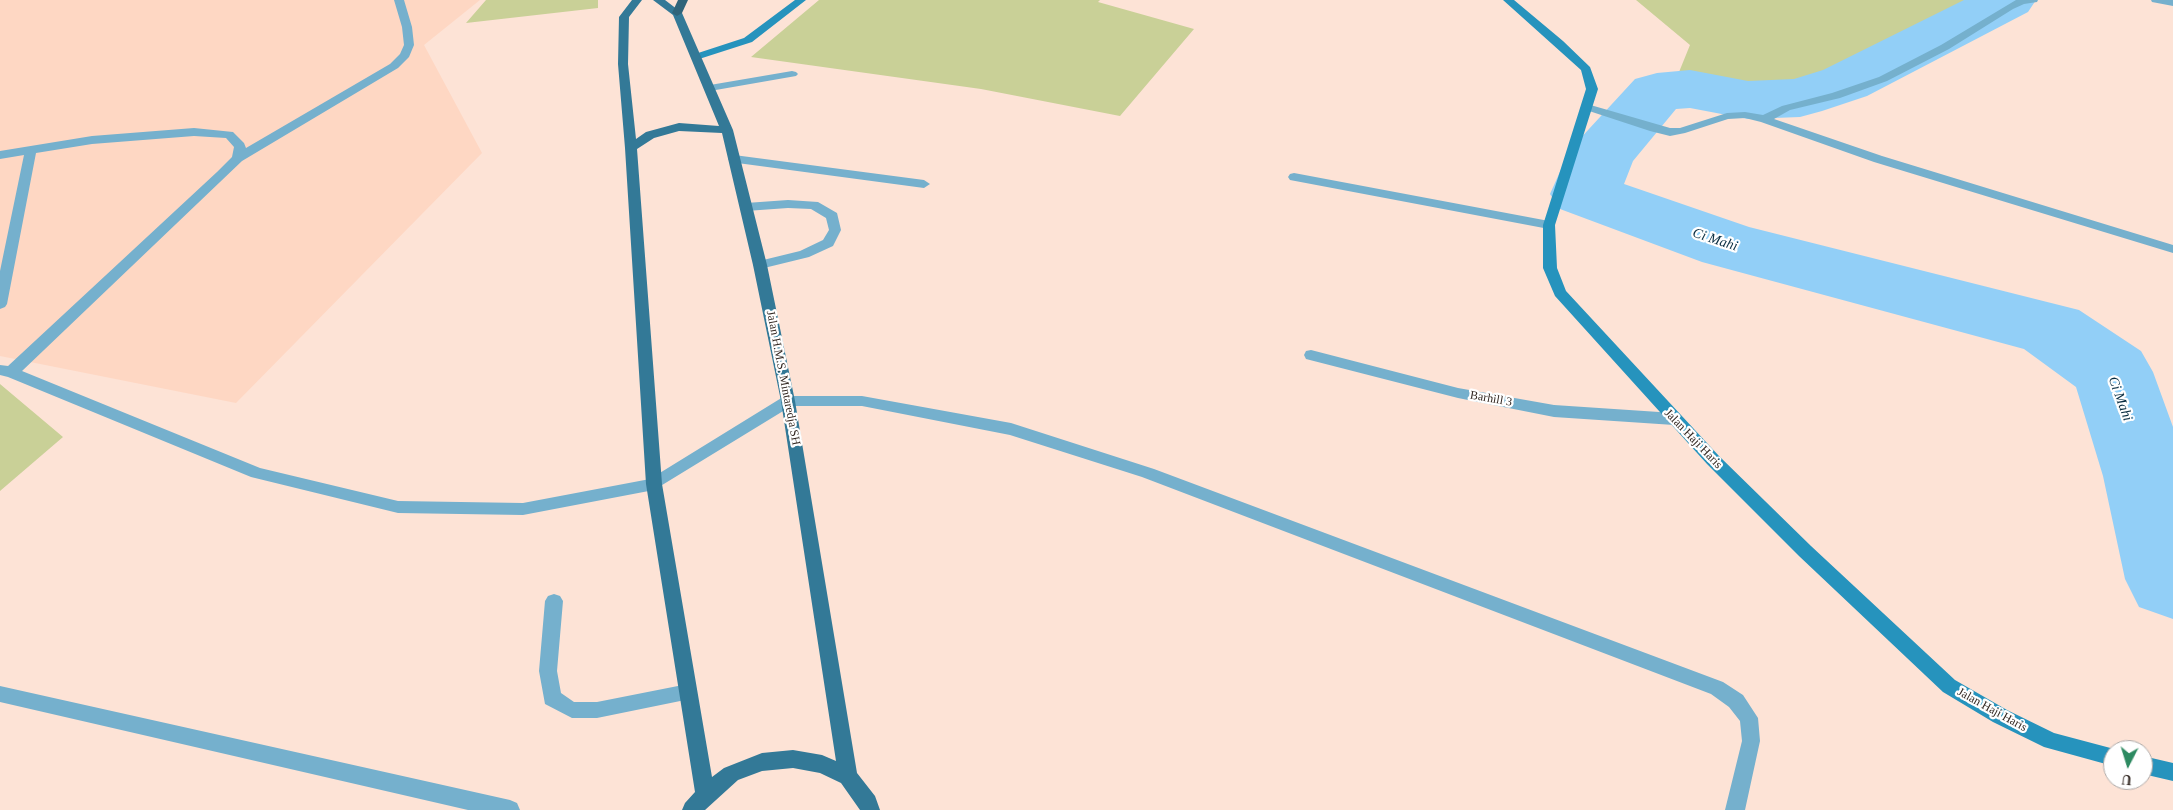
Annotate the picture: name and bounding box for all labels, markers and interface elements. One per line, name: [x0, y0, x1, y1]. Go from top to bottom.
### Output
water label: Ci Mahi: [1690, 225, 1740, 255]
street label: Jalan H.M.S. Mintaredja SH: [763, 310, 803, 446]
water label: Ci Mahi: [2104, 374, 2136, 424]
street label: Barhill 3: [1469, 388, 1513, 410]
street label: Jalan Haji Haris: [1661, 406, 1725, 472]
street label: Jalan Haji Haris: [1955, 685, 2029, 735]
north arrow: [2103, 740, 2153, 790]
text: U: [2121, 772, 2132, 787]

